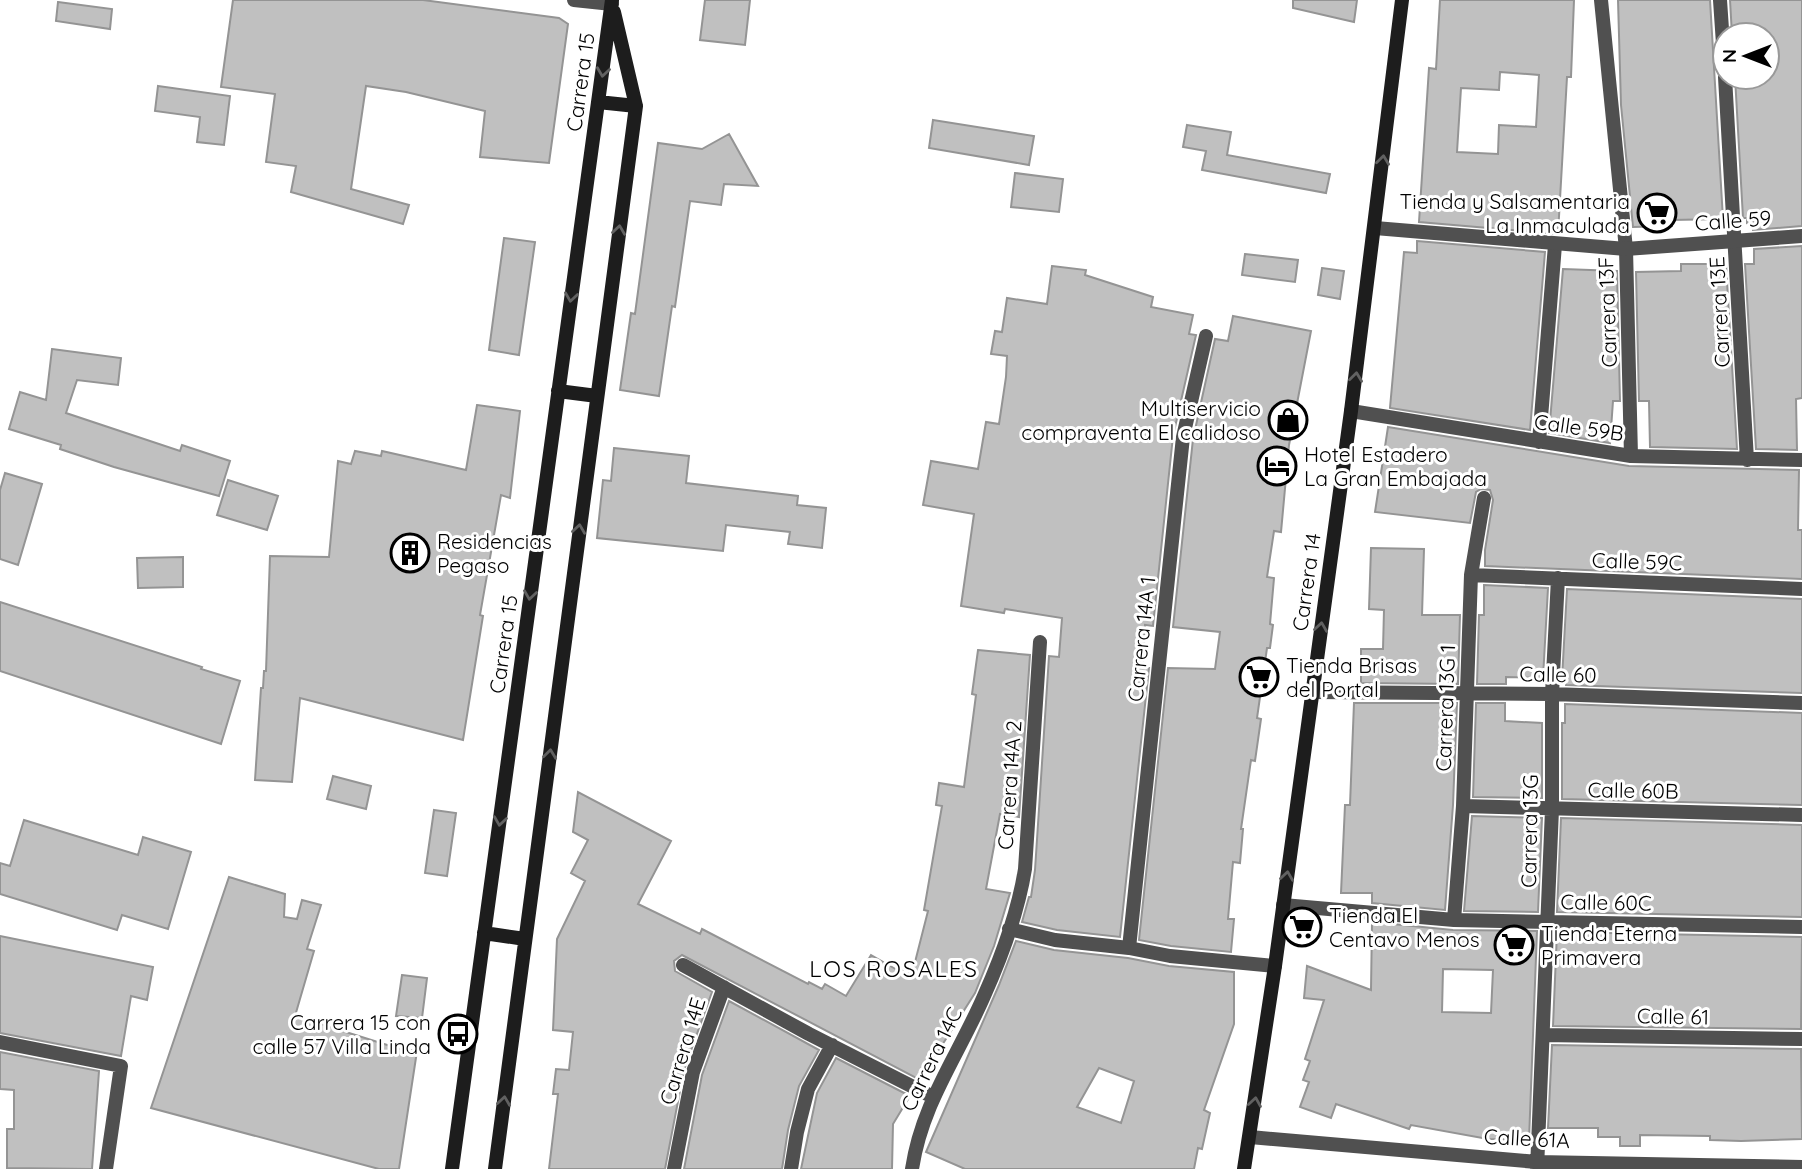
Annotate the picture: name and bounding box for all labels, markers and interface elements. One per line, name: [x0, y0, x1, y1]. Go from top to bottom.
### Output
north arrow: [1711, 21, 1781, 91]
street label: Carrera 15: [560, 31, 600, 133]
text: N: [1717, 49, 1741, 63]
one-way arrow: [595, 66, 610, 78]
one-way arrow: [1376, 154, 1391, 166]
place label: Tienda y Salsamentaria La Inmaculada: [1400, 188, 1630, 238]
supermarket icon: Tienda y Salsamentaria La Inmaculada: [1636, 192, 1678, 234]
street label: Calle 59: [1694, 204, 1772, 236]
one-way arrow: [611, 225, 626, 236]
street label: Carrera 13F: [1592, 256, 1622, 368]
street label: Carrera 13E: [1703, 256, 1735, 368]
one-way arrow: [564, 291, 579, 303]
one-way arrow: [1348, 371, 1363, 383]
place label: Multiservicio compraventa El calidoso: [1021, 395, 1261, 445]
shop icon: Multiservicio compraventa El calidoso: [1267, 399, 1309, 441]
street label: Calle 59B: [1532, 408, 1626, 446]
place label: Hotel Estadero La Gran Embajada: [1304, 441, 1487, 491]
hotel icon: Hotel Estadero La Gran Embajada: [1256, 445, 1298, 487]
one-way arrow: [572, 523, 587, 535]
place label: Residencias Pegaso: [437, 528, 552, 578]
street label: Carrera 14: [1286, 531, 1326, 633]
building icon: Residencias Pegaso: [389, 532, 431, 574]
street label: Calle 59C: [1591, 546, 1683, 576]
street label: Carrera 14A 1: [1121, 575, 1161, 703]
one-way arrow: [523, 589, 538, 601]
street label: Carrera 15: [483, 593, 523, 695]
one-way arrow: [1314, 621, 1329, 633]
street label: Carrera 13G 1: [1430, 644, 1460, 772]
place label: Tienda Brisas del Portal: [1286, 652, 1417, 702]
supermarket icon: Tienda Brisas del Portal: [1238, 656, 1280, 698]
street label: Calle 60: [1519, 660, 1597, 688]
street label: Carrera 14A 2: [992, 719, 1026, 851]
one-way arrow: [542, 749, 557, 760]
street label: Carrera 13G: [1515, 774, 1543, 888]
street label: Calle 60B: [1587, 776, 1679, 804]
one-way arrow: [492, 815, 507, 827]
one-way arrow: [1280, 871, 1295, 882]
street label: Calle 60C: [1560, 888, 1652, 916]
place label: Tienda El Centavo Menos: [1329, 902, 1480, 952]
supermarket icon: Tienda El Centavo Menos: [1281, 906, 1323, 948]
place label: Tienda Eterna Primavera: [1541, 920, 1677, 970]
supermarket icon: Tienda Eterna Primavera: [1493, 924, 1535, 966]
district label: LOS ROSALES: [809, 954, 979, 983]
street label: Carrera 14E: [653, 994, 711, 1108]
street label: Carrera 14C: [895, 1002, 967, 1115]
street label: Calle 61: [1637, 1002, 1709, 1030]
place label: Carrera 15 con calle 57 Villa Linda: [253, 1009, 431, 1059]
bus stop icon: Carrera 15 con calle 57 Villa Linda: [437, 1013, 479, 1055]
one-way arrow: [496, 1095, 511, 1107]
one-way arrow: [1247, 1096, 1262, 1107]
street label: Calle 61A: [1483, 1123, 1571, 1153]

